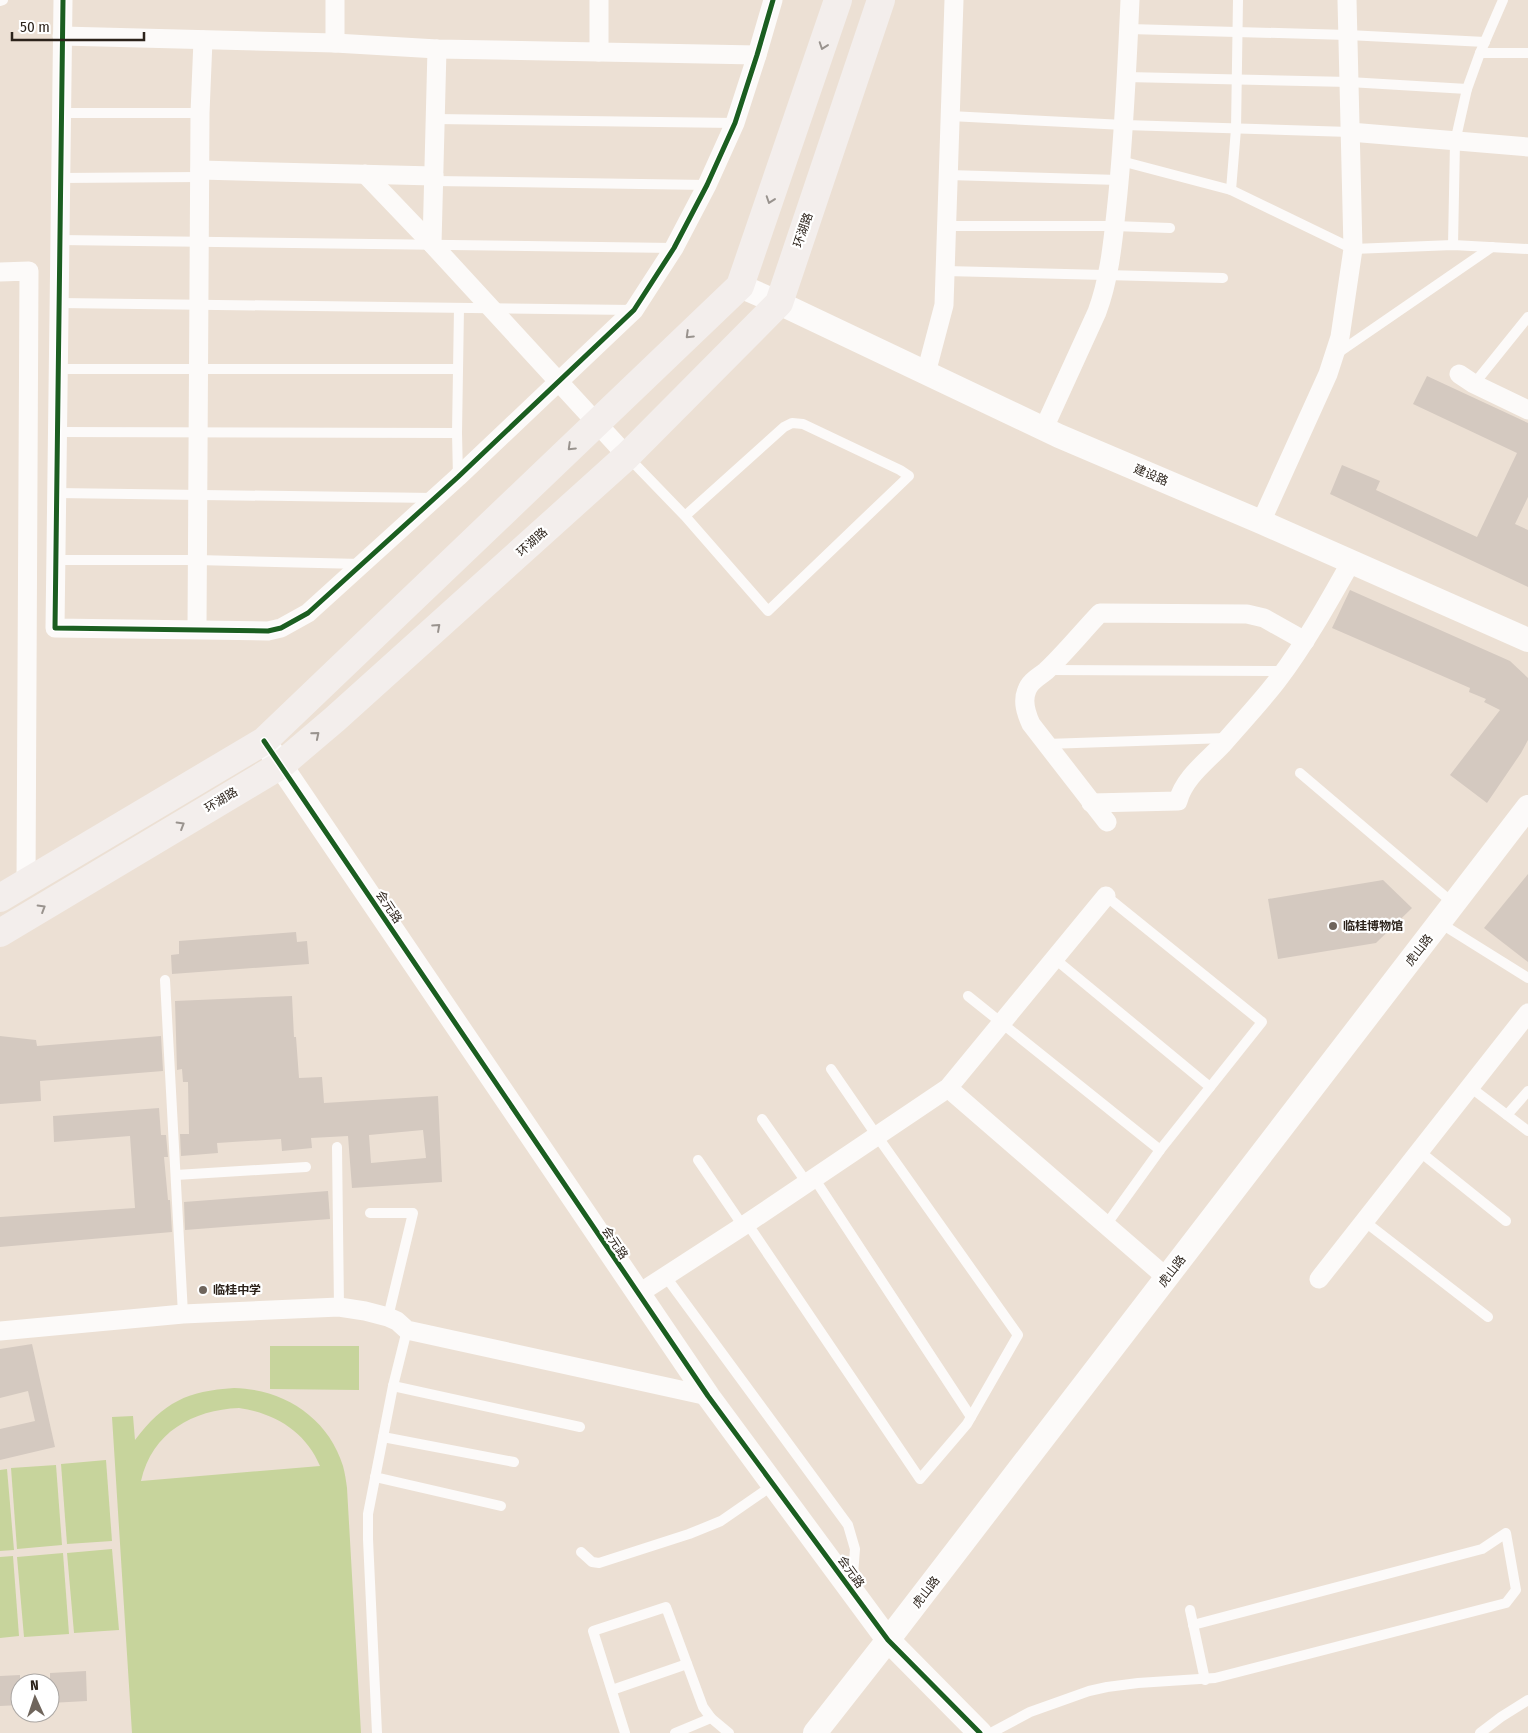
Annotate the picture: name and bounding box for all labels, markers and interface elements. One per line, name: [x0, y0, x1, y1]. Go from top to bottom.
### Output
scale bar: [12, 10, 145, 42]
text: 50 m: [20, 18, 50, 36]
one-way arrow: [818, 41, 828, 50]
one-way arrow: [766, 195, 776, 204]
street label: 环湖路: [791, 211, 815, 249]
one-way arrow: [685, 329, 694, 338]
one-way arrow: [568, 442, 577, 451]
street label: 建设路: [1132, 462, 1170, 488]
street label: 环湖路: [514, 525, 550, 559]
one-way arrow: [432, 624, 441, 633]
one-way arrow: [310, 732, 319, 741]
street label: 环湖路: [202, 785, 240, 815]
one-way arrow: [176, 821, 185, 831]
street label: 会元路: [373, 888, 405, 926]
one-way arrow: [36, 905, 45, 915]
place label: 临桂博物馆: [1343, 919, 1403, 933]
marker: 临桂博物馆: [1327, 920, 1339, 932]
street label: 虎山路: [1402, 932, 1436, 968]
street label: 会元路: [599, 1224, 631, 1262]
street label: 虎山路: [1155, 1253, 1189, 1289]
place label: 临桂中学: [213, 1283, 261, 1297]
marker: 临桂中学: [197, 1284, 209, 1296]
street label: 会元路: [835, 1553, 867, 1591]
street label: 虎山路: [909, 1574, 943, 1610]
north arrow: [10, 1673, 60, 1723]
text: N: [30, 1677, 39, 1694]

